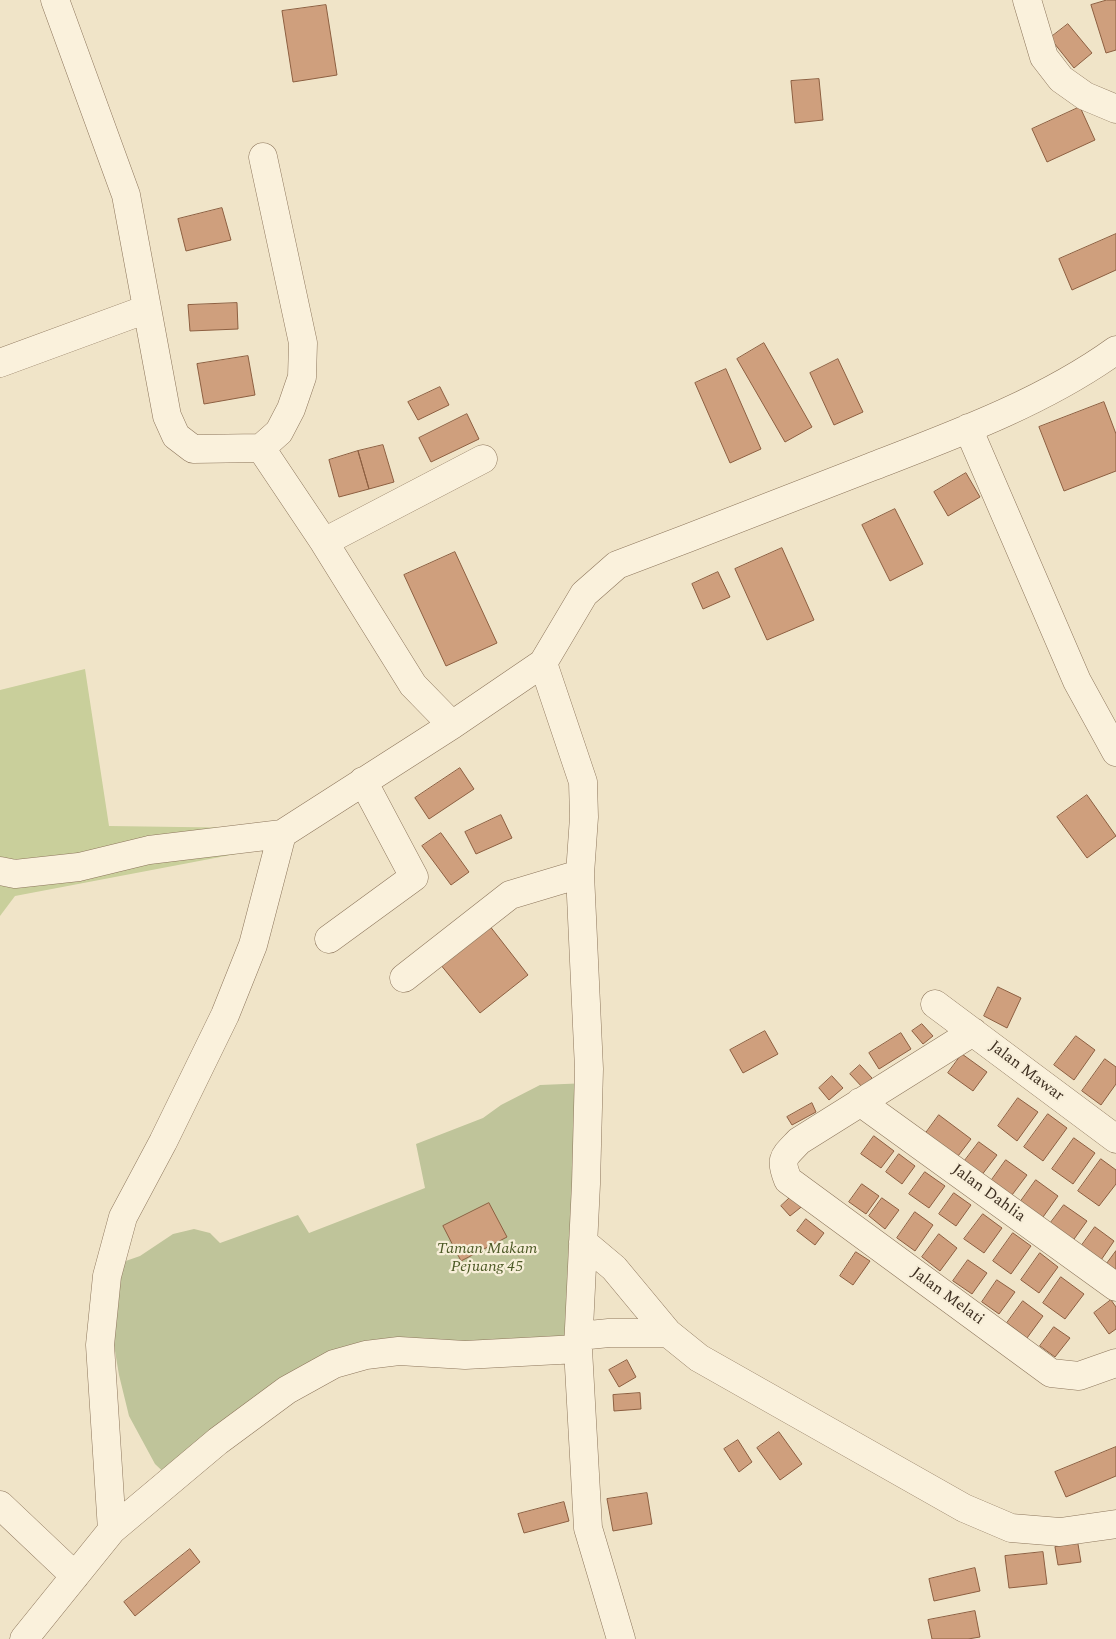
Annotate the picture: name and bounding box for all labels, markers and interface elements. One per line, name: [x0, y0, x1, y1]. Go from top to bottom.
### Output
street label: Jalan Mawar: [985, 1038, 1067, 1106]
street label: Jalan Dahlia: [947, 1161, 1029, 1227]
park label: Taman Makam Pejuang 45: [437, 1240, 537, 1278]
street label: Jalan Melati: [907, 1264, 987, 1330]

